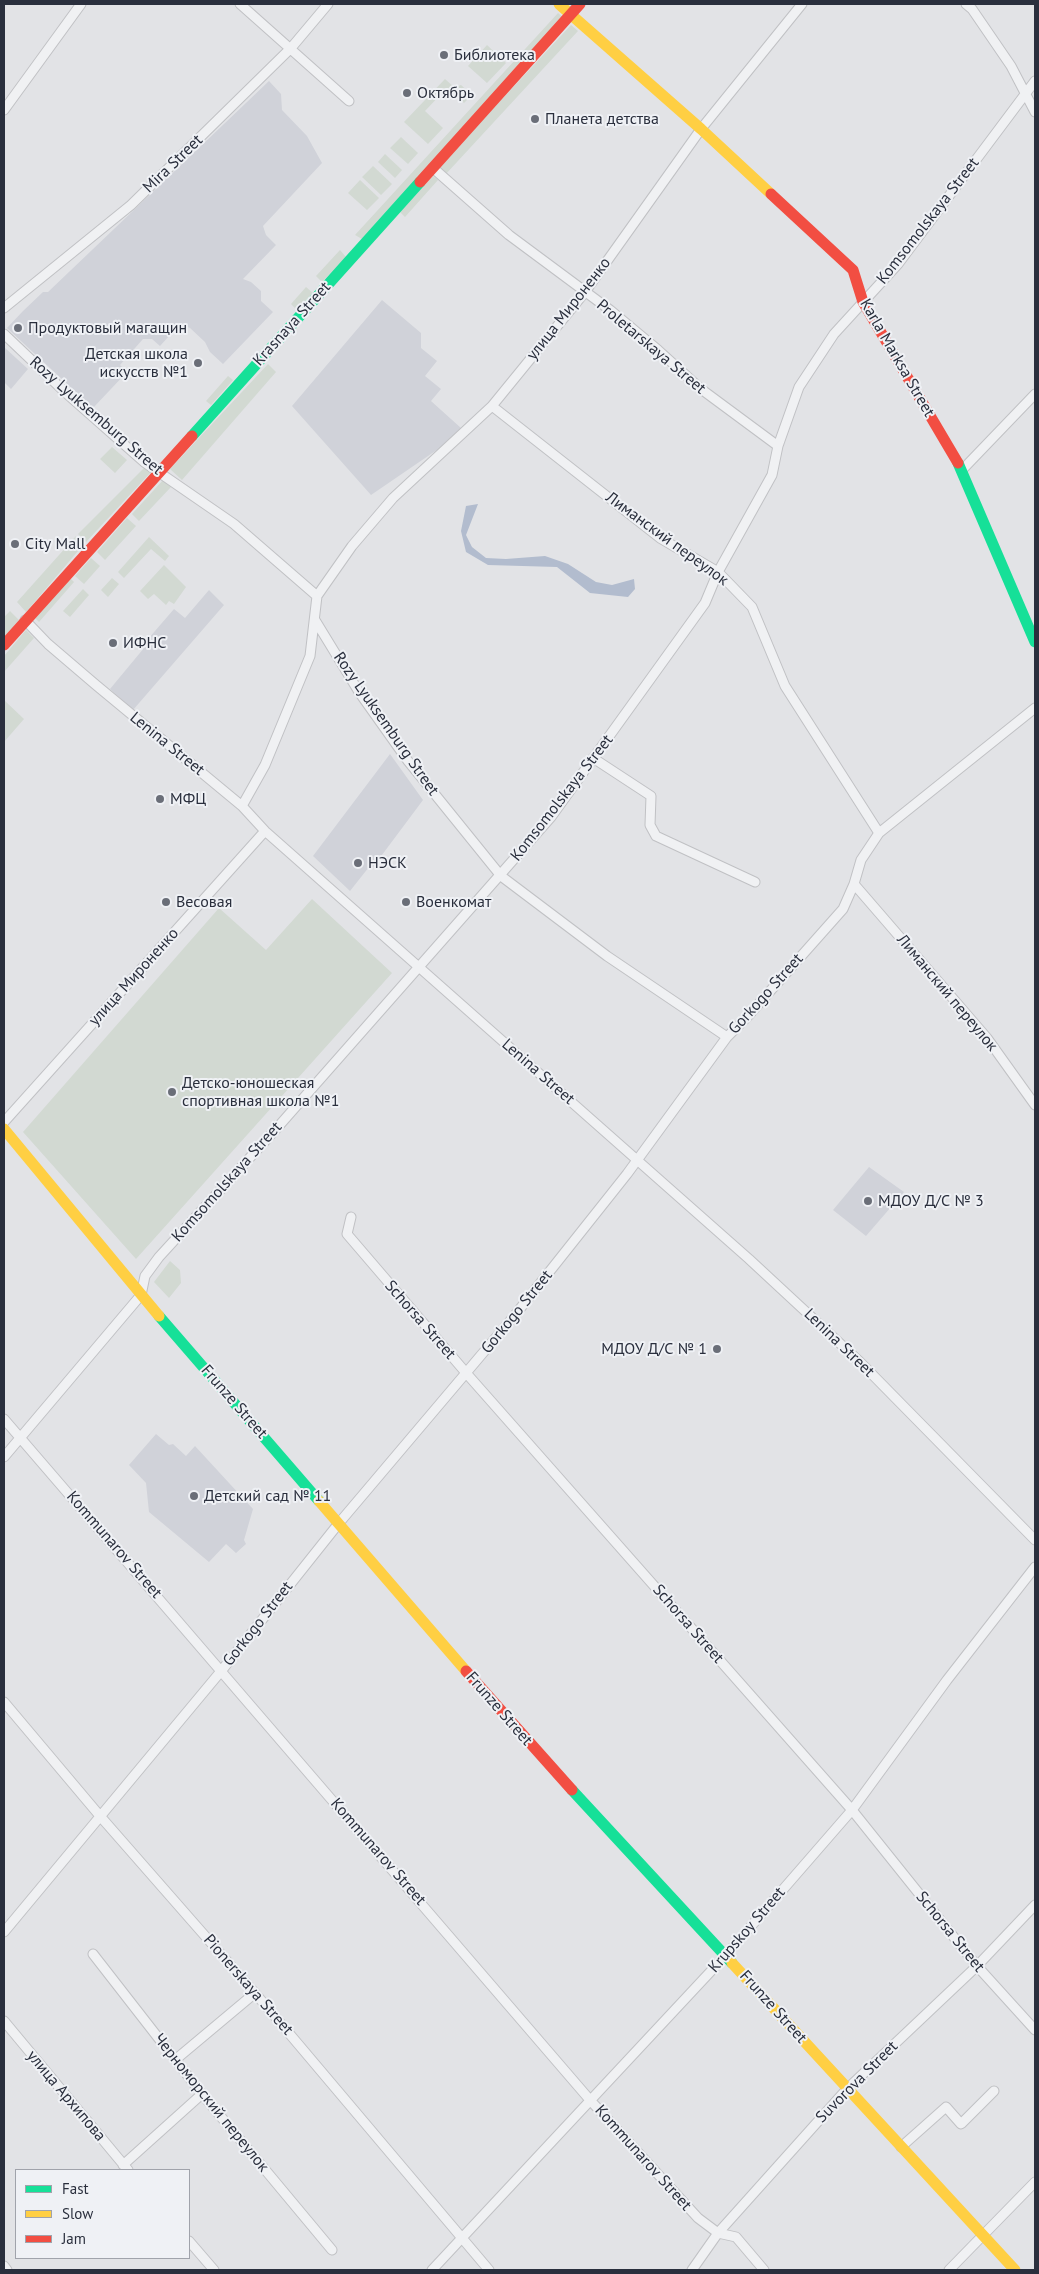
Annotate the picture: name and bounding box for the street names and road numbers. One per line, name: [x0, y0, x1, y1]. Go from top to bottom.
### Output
street label: Mira Street: [139, 131, 207, 197]
street label: Komsomolskaya Street: [873, 154, 983, 288]
street label: улица Мироненко: [523, 254, 615, 364]
street label: Krasnaya Street: [249, 278, 335, 370]
street label: Proletarskaya Street: [592, 296, 710, 398]
street label: Karla Marksa Street: [855, 296, 939, 420]
street label: Rozy Lyuksemburg Street: [25, 353, 167, 479]
street label: Лиманский переулок: [602, 488, 732, 590]
street label: Rozy Lyuksemburg Street: [329, 649, 443, 799]
street label: Lenina Street: [126, 708, 208, 780]
street label: Komsomolskaya Street: [507, 731, 617, 865]
street label: улица Мироненко: [85, 924, 183, 1030]
street label: Лиманский переулок: [892, 931, 1002, 1055]
street label: Gorkogo Street: [725, 950, 807, 1038]
street label: Lenina Street: [498, 1035, 578, 1109]
street label: Komsomolskaya Street: [168, 1118, 286, 1246]
street label: Gorkogo Street: [477, 1266, 557, 1358]
street label: Schorsa Street: [381, 1277, 459, 1363]
street label: Lenina Street: [800, 1305, 878, 1381]
street label: Frunze Street: [197, 1361, 271, 1443]
street label: Kommunarov Street: [62, 1488, 166, 1602]
street label: Gorkogo Street: [219, 1578, 297, 1670]
street label: Schorsa Street: [649, 1581, 727, 1667]
street label: Frunze Street: [462, 1668, 536, 1750]
street label: Kommunarov Street: [326, 1795, 430, 1909]
street label: Krupskoy Street: [705, 1883, 789, 1977]
street label: Schorsa Street: [912, 1888, 988, 1976]
street label: Pionerskaya Street: [199, 1931, 297, 2039]
street label: Frunze Street: [735, 1967, 811, 2047]
street label: Черноморский переулок: [149, 2030, 273, 2176]
street label: Suvorova Street: [812, 2037, 902, 2127]
street label: улица Архипова: [22, 2047, 110, 2145]
street label: Kommunarov Street: [591, 2101, 695, 2215]

